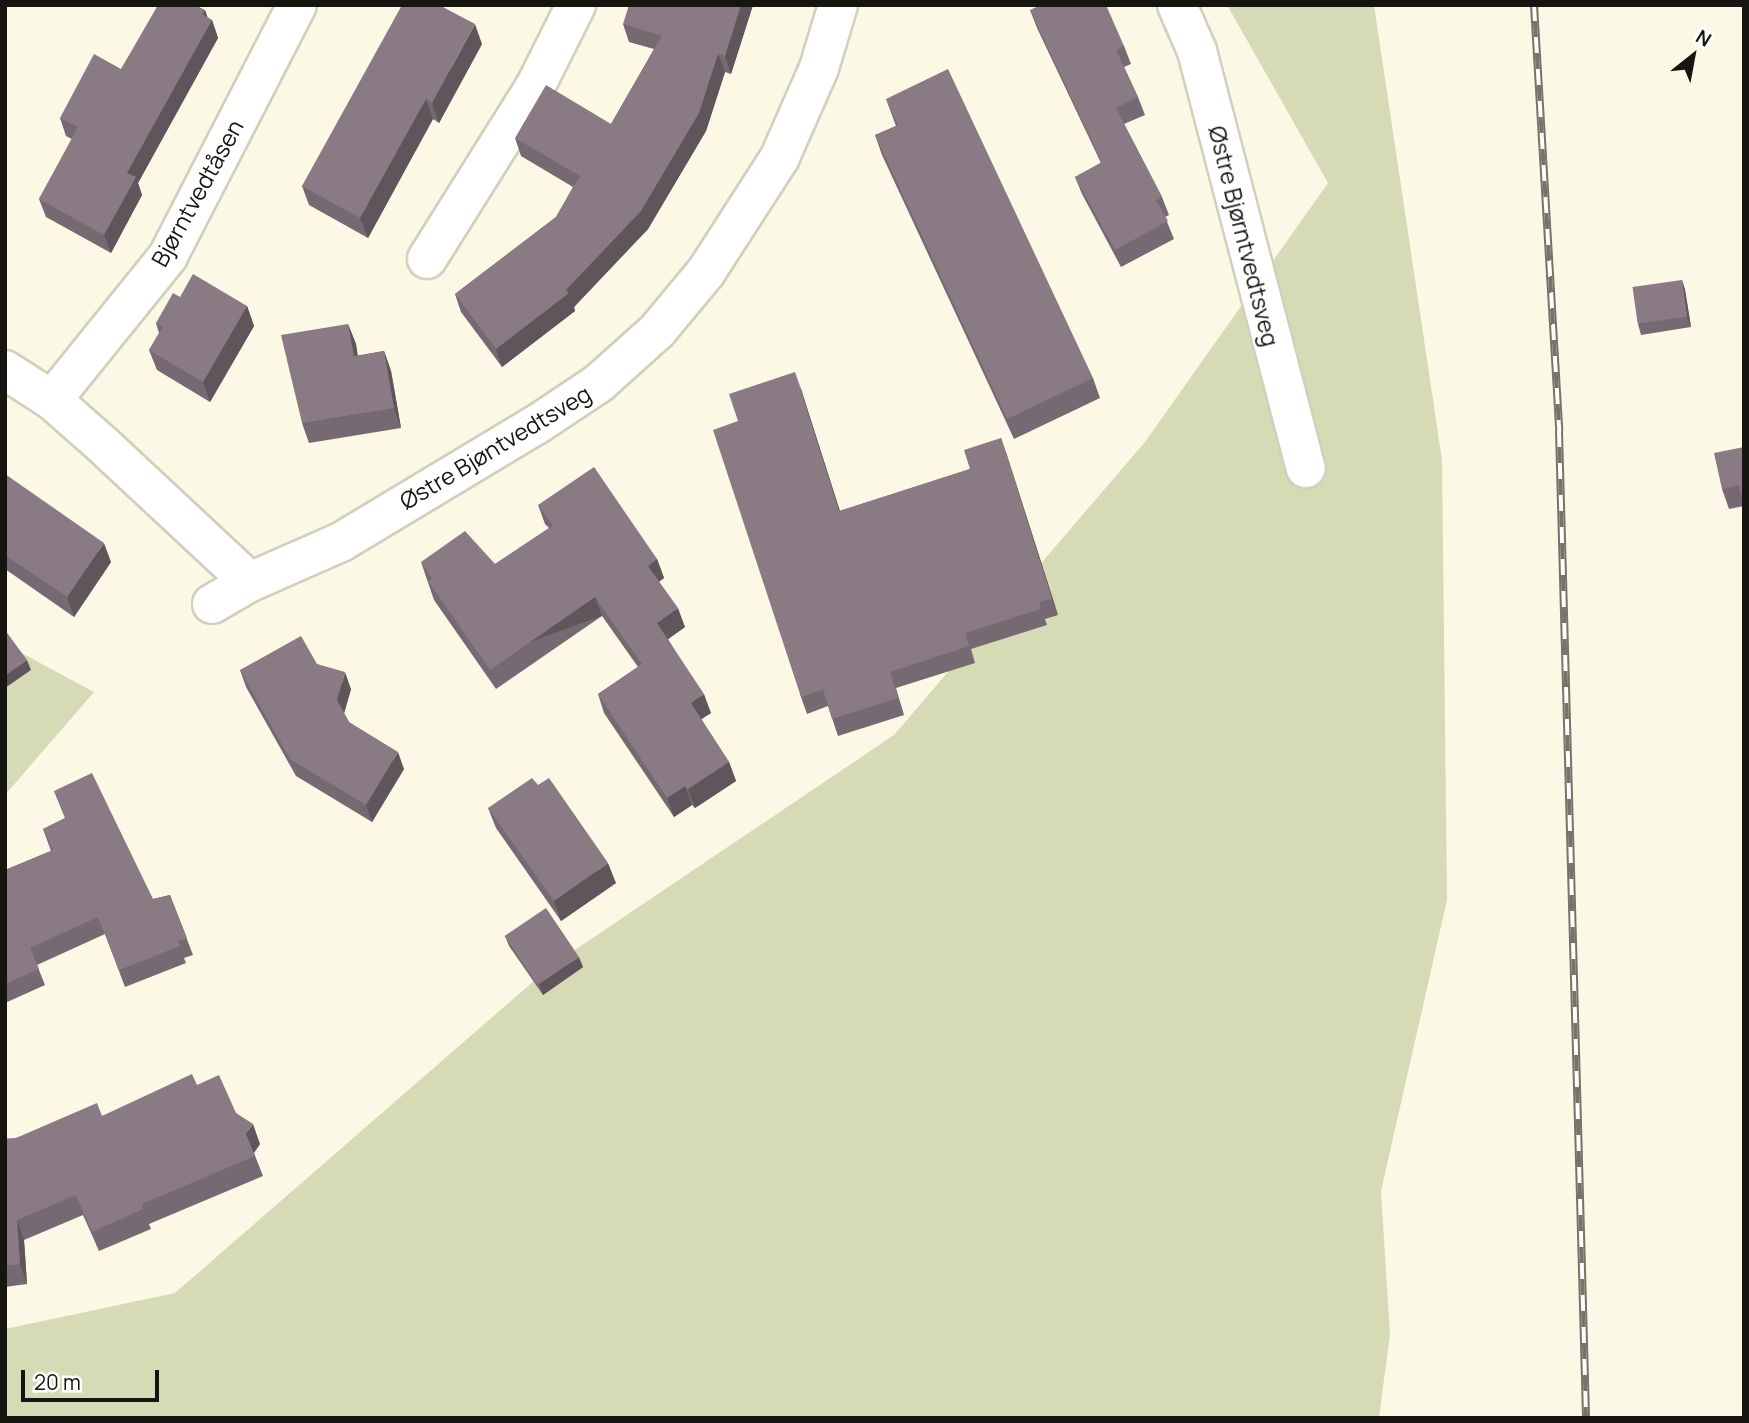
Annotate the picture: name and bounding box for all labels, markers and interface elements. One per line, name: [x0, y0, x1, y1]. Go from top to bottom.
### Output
north arrow: [1658, 21, 1728, 91]
text: N: [1691, 23, 1716, 53]
street label: Bjørntvedtåsen: [145, 115, 249, 271]
street label: Østre Bjørntvedtsveg: [1203, 123, 1285, 349]
street label: Østre Bjøntvedtsveg: [395, 379, 595, 515]
scale bar: [24, 1356, 163, 1400]
text: 20 m: [34, 1368, 81, 1396]

